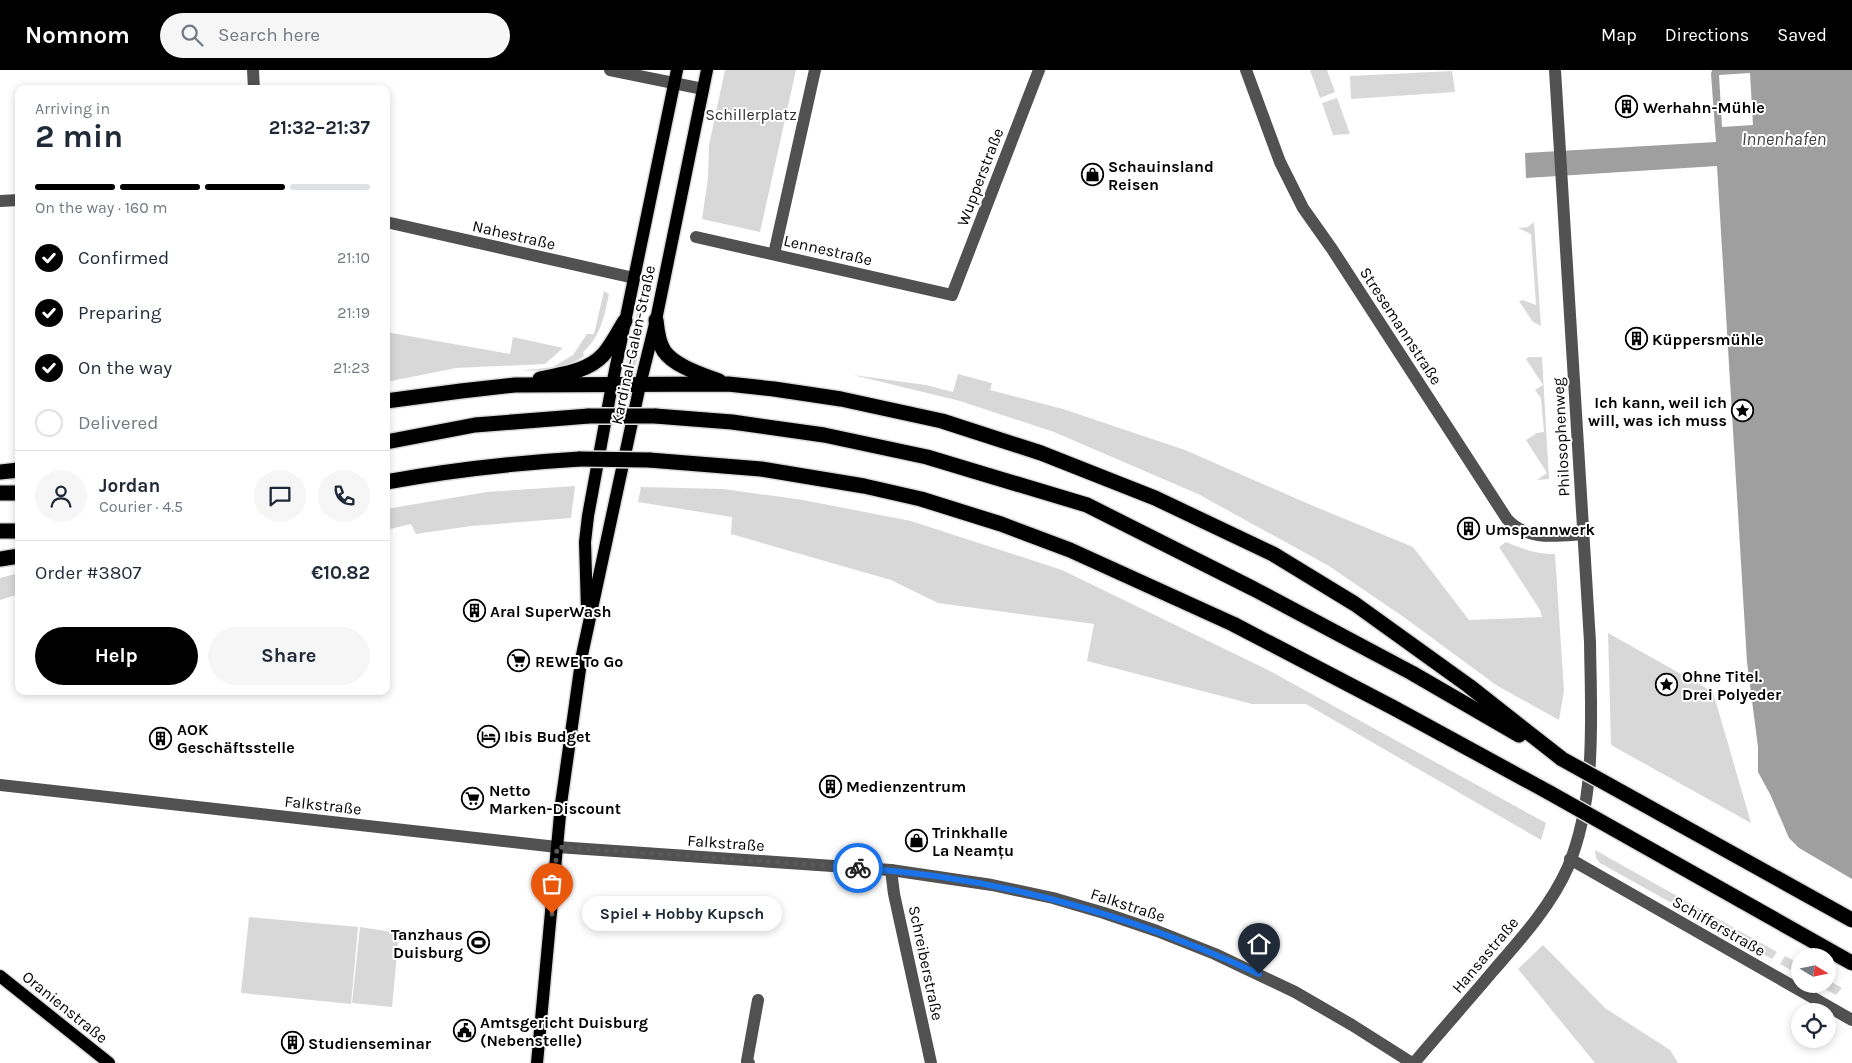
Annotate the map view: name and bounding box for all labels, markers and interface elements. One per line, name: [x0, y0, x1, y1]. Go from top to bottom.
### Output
search box: [160, 13, 510, 58]
text: Nomnom: [25, 21, 130, 49]
icon: search: [178, 21, 206, 49]
text: Search here: [218, 24, 320, 46]
text: Map: [1601, 24, 1637, 46]
text: Directions: [1665, 24, 1749, 46]
text: Saved: [1777, 24, 1827, 46]
building icon: Werhahn-Mühle: [1615, 95, 1639, 119]
place label: Werhahn-Mühle: [1643, 98, 1765, 117]
text: Arriving in: [35, 99, 110, 118]
park label: Schillerplatz: [705, 105, 797, 124]
text: 21:32–21:37: [269, 117, 370, 139]
text: 2 min: [35, 118, 123, 155]
street label: Wupperstraße: [953, 125, 1007, 229]
water label: Innenhafen: [1742, 128, 1826, 150]
place label: Schauinsland Reisen: [1108, 157, 1214, 194]
shop icon: Schauinsland Reisen: [1080, 163, 1104, 187]
text: On the way · 160 m: [35, 198, 168, 217]
street label: Nahestraße: [471, 216, 557, 254]
street label: Lennestraße: [782, 231, 874, 269]
icon: check: [35, 244, 63, 272]
text: Confirmed: [78, 247, 169, 269]
text: 21:10: [337, 248, 370, 267]
street label: Kardinal-Galen-Straße: [607, 264, 659, 426]
street label: Stresemannstraße: [1356, 264, 1446, 388]
icon: check: [35, 299, 63, 327]
text: Preparing: [78, 302, 161, 324]
text: 21:19: [337, 303, 370, 322]
building icon: Küppersmühle: [1624, 327, 1648, 351]
place label: Küppersmühle: [1652, 330, 1764, 349]
icon: check: [35, 354, 63, 382]
text: On the way: [78, 357, 172, 379]
text: 21:23: [333, 358, 370, 377]
street label: Philosophenweg: [1548, 377, 1574, 497]
place label: Ich kann, weil ich will, was ich muss: [1588, 393, 1727, 430]
place icon: Ich kann, weil ich will, was ich muss: [1731, 399, 1755, 423]
text: Delivered: [78, 412, 158, 434]
button: person: [35, 470, 87, 522]
button: chat: [254, 470, 306, 522]
button: phone: [318, 470, 370, 522]
text: Jordan: [99, 475, 160, 497]
text: Courier · 4.5: [99, 497, 183, 516]
building icon: Umspannwerk: [1457, 517, 1481, 541]
place label: Umspannwerk: [1485, 520, 1596, 539]
text: Order #3807: [35, 562, 142, 584]
text: €10.82: [311, 562, 370, 584]
building icon: Aral SuperWash: [462, 599, 486, 623]
place label: Aral SuperWash: [490, 602, 612, 621]
button: Help: [35, 627, 198, 685]
button: Share: [208, 627, 370, 685]
supermarket icon: REWE To Go: [507, 649, 531, 673]
place label: REWE To Go: [535, 652, 623, 671]
place label: Ohne Titel. Drei Polyeder: [1682, 667, 1782, 704]
place icon: Ohne Titel. Drei Polyeder: [1654, 673, 1678, 697]
place label: AOK Geschäftsstelle: [177, 720, 295, 757]
hotel icon: Ibis Budget: [476, 724, 500, 748]
building icon: AOK Geschäftsstelle: [149, 726, 173, 750]
place label: Ibis Budget: [504, 727, 591, 746]
building icon: Medienzentrum: [818, 774, 842, 798]
place label: Medienzentrum: [846, 777, 966, 796]
place label: Netto Marken-Discount: [489, 781, 621, 818]
supermarket icon: Netto Marken-Discount: [461, 787, 485, 811]
street label: Falkstraße: [284, 792, 362, 818]
place label: Trinkhalle La Neamțu: [932, 823, 1014, 860]
shop icon: Trinkhalle La Neamțu: [904, 829, 928, 853]
street label: Falkstraße: [687, 831, 765, 855]
courier: [833, 843, 883, 893]
icon: bike: [844, 854, 872, 882]
pin: [531, 863, 573, 914]
icon: bag: [538, 870, 566, 898]
street label: Falkstraße: [1088, 884, 1168, 926]
street label: Schifferstraße: [1669, 892, 1769, 960]
callout: Spiel + Hobby Kupsch: [582, 896, 782, 932]
text: Spiel + Hobby Kupsch: [600, 904, 764, 923]
street label: Schreiberstraße: [905, 904, 947, 1022]
street label: Hansastraße: [1448, 913, 1522, 997]
pin: [1238, 923, 1280, 974]
place label: Tanzhaus Duisburg: [391, 925, 463, 962]
icon: home: [1245, 930, 1273, 958]
sports icon: Tanzhaus Duisburg: [467, 931, 491, 955]
north arrow: [1791, 948, 1836, 992]
map controls: [1791, 948, 1836, 1048]
street label: Oranienstraße: [19, 967, 111, 1047]
button: locate: [1791, 1003, 1836, 1048]
place label: Amtsgericht Duisburg (Nebenstelle): [480, 1013, 648, 1050]
public building icon: Amtsgericht Duisburg (Nebenstelle): [452, 1019, 476, 1043]
building icon: Studienseminar: [280, 1031, 304, 1055]
place label: Studienseminar: [308, 1034, 432, 1053]

